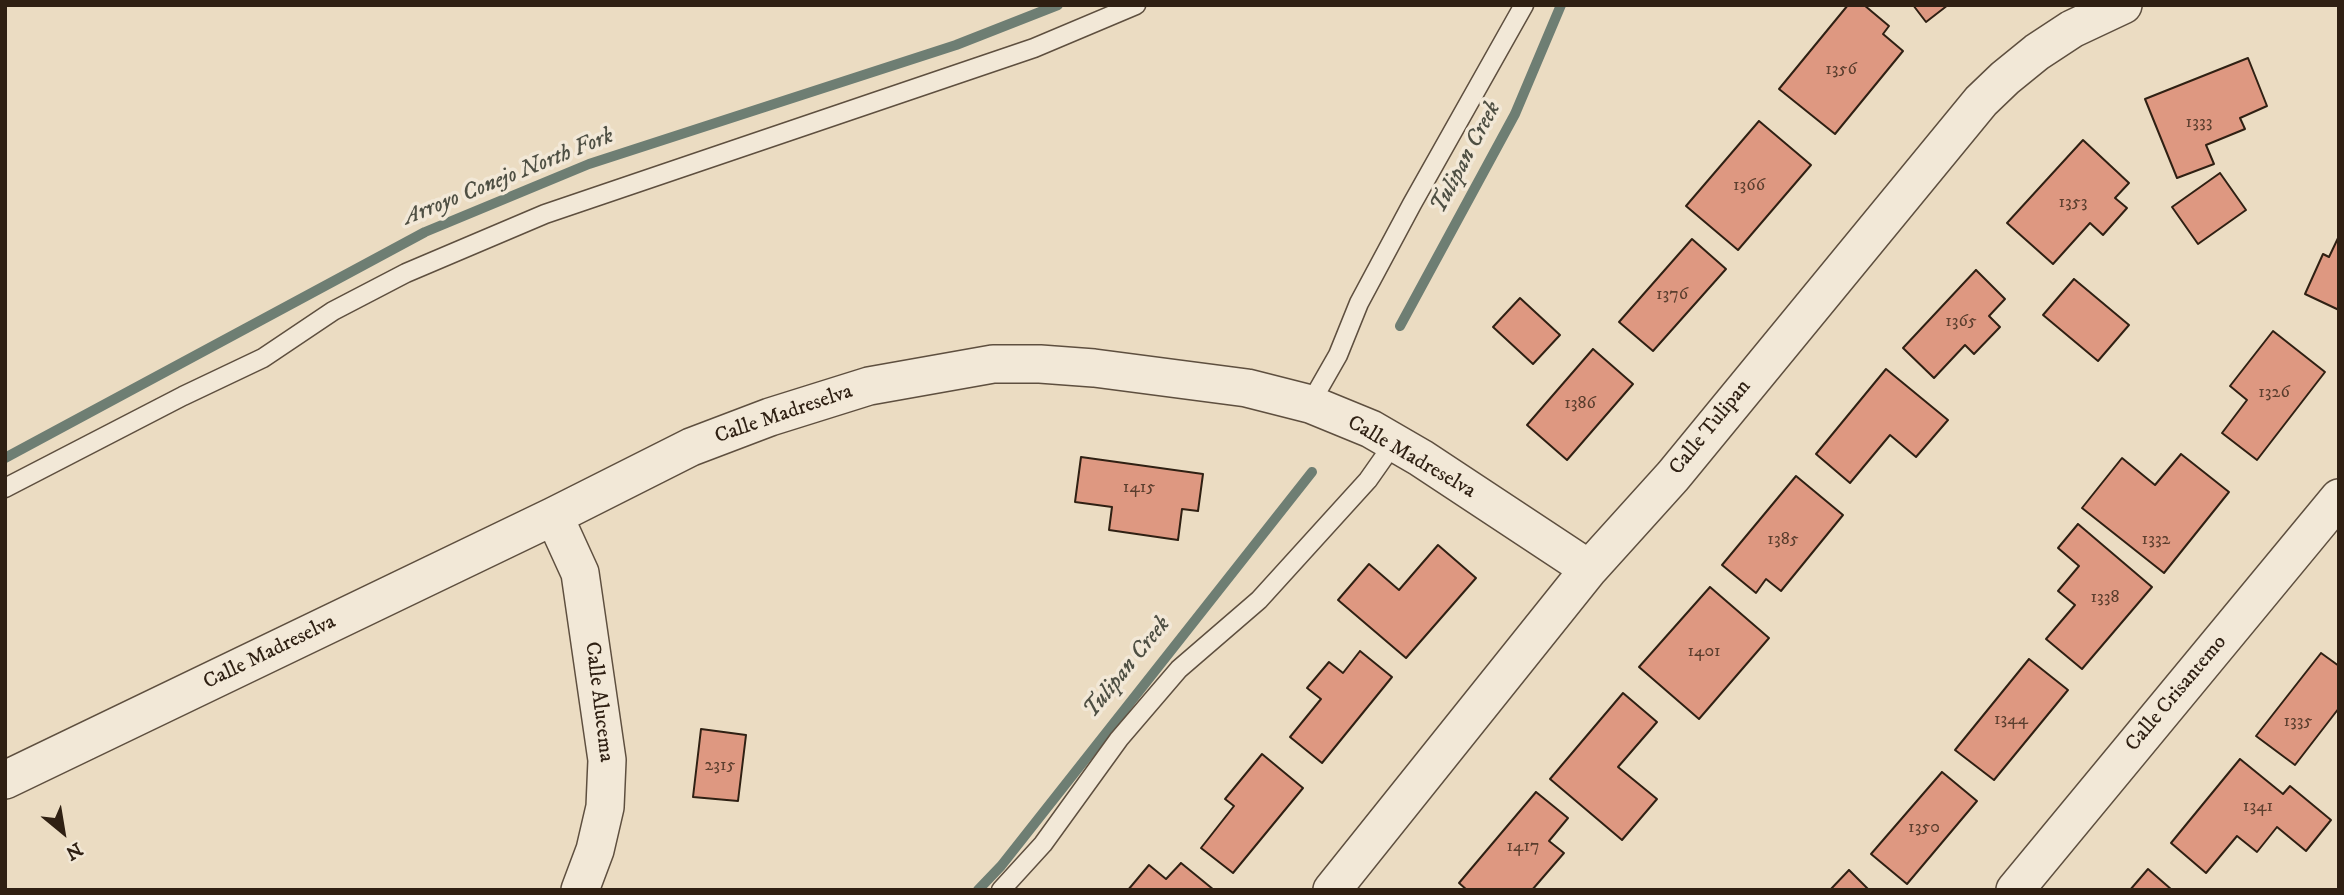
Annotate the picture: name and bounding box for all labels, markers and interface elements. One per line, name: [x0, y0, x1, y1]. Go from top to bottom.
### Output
house number: 1356: [1825, 59, 1857, 81]
water label: Tulipan Creek: [1426, 98, 1508, 218]
house number: 1333: [2186, 112, 2212, 134]
water label: Arroyo Conejo North Fork: [400, 123, 618, 233]
house number: 1366: [1733, 175, 1765, 197]
house number: 1353: [2059, 192, 2087, 214]
house number: 1376: [1656, 284, 1688, 306]
house number: 1365: [1945, 311, 1977, 333]
street label: Calle Tulipan: [1665, 375, 1757, 481]
street label: Calle Madreselva: [712, 380, 856, 450]
house number: 1326: [2258, 382, 2290, 404]
house number: 1386: [1564, 393, 1596, 415]
street label: Calle Madreselva: [1342, 411, 1480, 505]
house number: 1415: [1123, 477, 1155, 499]
house number: 1385: [1767, 529, 1799, 551]
house number: 1332: [2142, 529, 2170, 551]
house number: 1338: [2090, 587, 2120, 609]
street label: Calle Madreselva: [200, 610, 340, 696]
water label: Tulipan Creek: [1079, 612, 1177, 724]
street label: Calle Crisantemo: [2121, 631, 2233, 757]
street label: Calle Alucema: [578, 641, 618, 763]
house number: 1401: [1687, 641, 1721, 663]
house number: 1344: [1994, 709, 2028, 731]
house number: 1335: [2284, 711, 2312, 733]
house number: 2315: [705, 755, 735, 777]
house number: 1341: [2243, 796, 2273, 818]
north arrow: [28, 797, 98, 867]
house number: 1350: [1908, 817, 1940, 839]
house number: 1417: [1506, 836, 1540, 858]
text: N: [61, 837, 86, 864]

